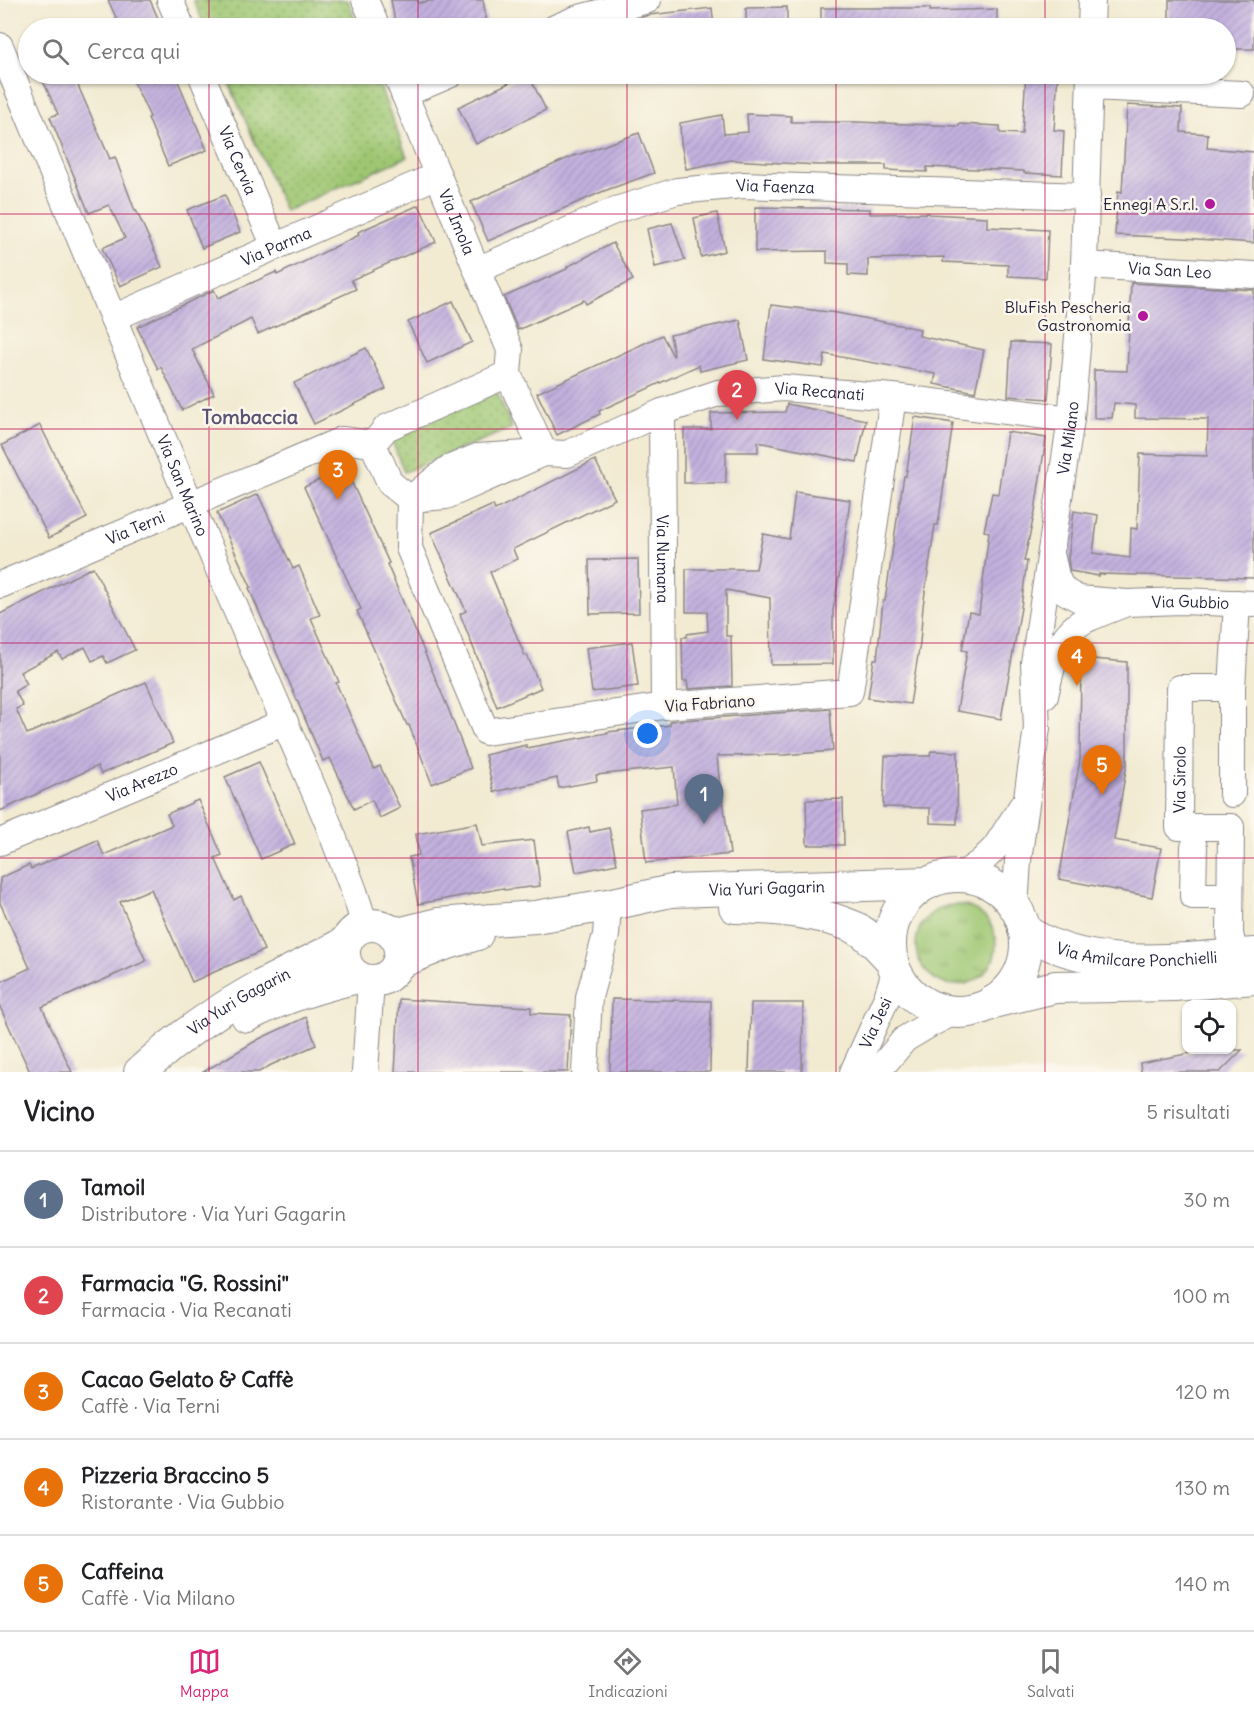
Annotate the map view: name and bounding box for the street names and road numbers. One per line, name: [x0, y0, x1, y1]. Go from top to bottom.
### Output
street label: Via Cervia: [215, 123, 261, 198]
street label: Via Faenza: [735, 175, 815, 197]
street label: Via Imola: [435, 186, 480, 258]
street label: Via Parma: [238, 222, 314, 270]
street label: Via San Leo: [1128, 258, 1212, 282]
street label: Via Recanati: [774, 378, 865, 405]
street label: Via Milano: [1053, 400, 1082, 476]
street label: Via San Marino: [153, 432, 213, 539]
street label: Via Terni: [103, 506, 168, 549]
street label: Via Numana: [653, 515, 673, 603]
street label: Via Gubbio: [1151, 591, 1230, 613]
street label: Via Fabriano: [664, 690, 756, 716]
street label: Via Sirolo: [1169, 746, 1190, 813]
street label: Via Arezzo: [103, 758, 181, 806]
street label: Via Yuri Gagarin: [709, 876, 825, 900]
street label: Via Amilcare Ponchielli: [1054, 938, 1218, 970]
street label: Via Yuri Gagarin: [184, 963, 293, 1039]
street label: Via Jesi: [855, 994, 896, 1052]

